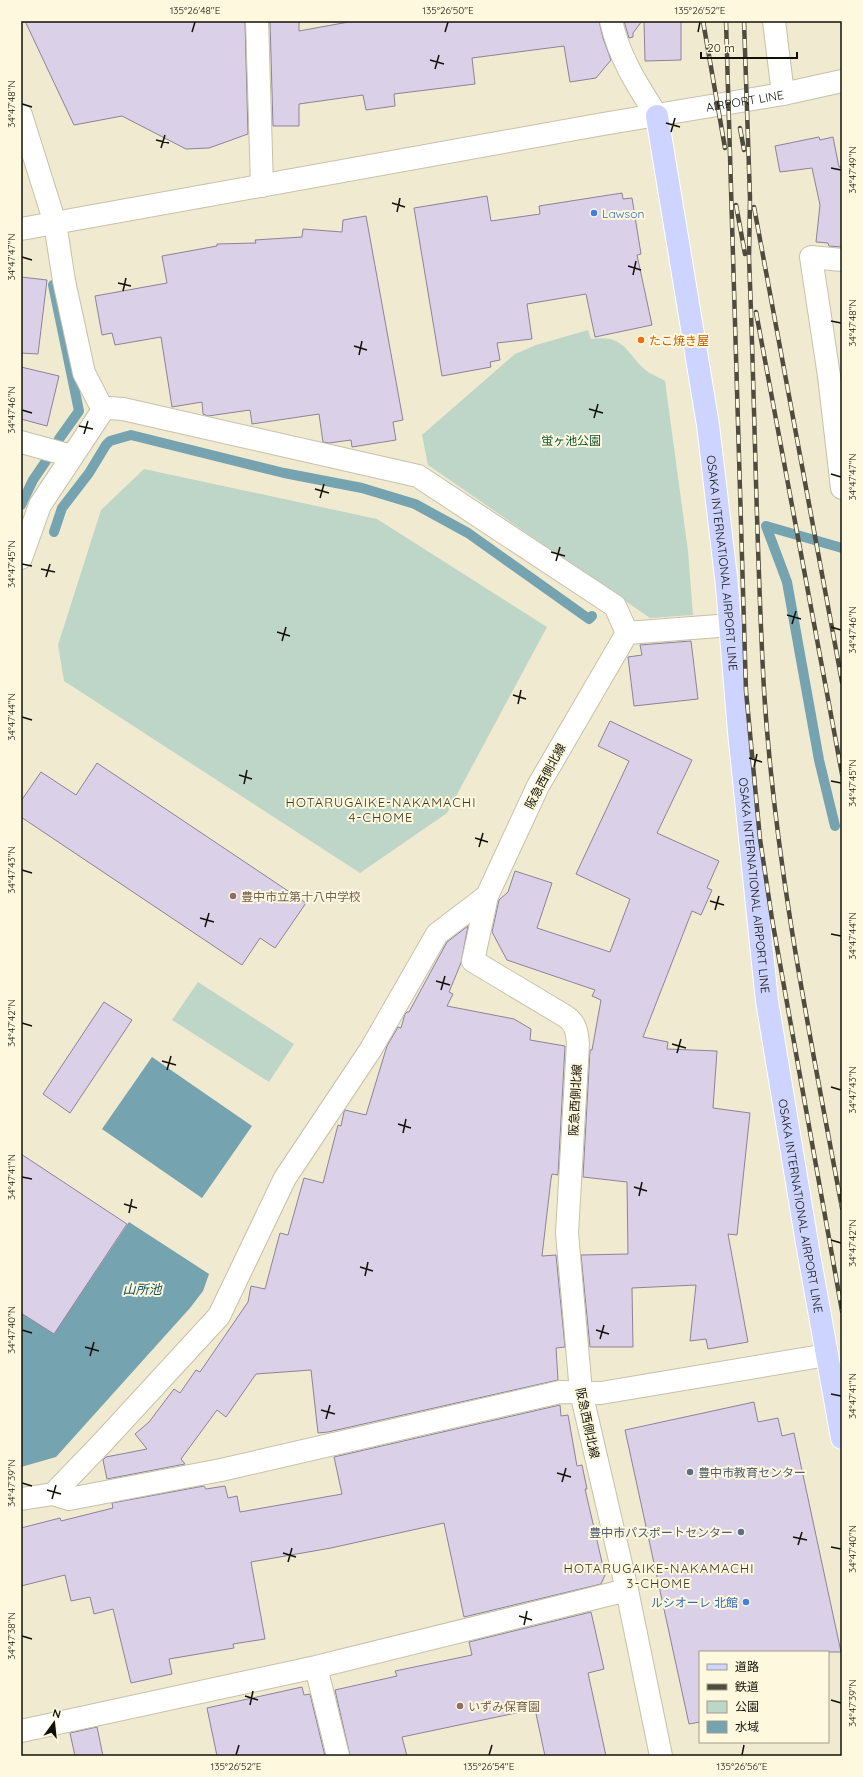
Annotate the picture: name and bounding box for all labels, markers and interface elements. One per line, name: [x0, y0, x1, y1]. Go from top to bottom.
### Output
text: 135°26'48"E: [170, 4, 221, 17]
text: 135°26'50"E: [422, 4, 474, 17]
text: 135°26'52"E: [674, 4, 726, 17]
scale bar: [701, 34, 797, 60]
text: 20 m: [707, 40, 735, 55]
text: 34°47'48"N: [5, 80, 18, 128]
street label: AIRPORT LINE: [705, 87, 785, 114]
text: 34°47'49"N: [846, 146, 859, 194]
place label: Lawson: [602, 206, 644, 221]
marker: Lawson: [589, 208, 599, 218]
text: 34°47'47"N: [5, 233, 18, 281]
text: 34°47'48"N: [846, 299, 859, 347]
place label: たこ焼き屋: [649, 333, 709, 348]
marker: たこ焼き屋: [636, 335, 646, 345]
text: 34°47'46"N: [5, 386, 18, 434]
park label: 蛍ヶ池公園: [541, 433, 601, 448]
text: 34°47'47"N: [846, 453, 859, 501]
street label: OSAKA INTERNATIONAL AIRPORT LINE: [704, 454, 741, 672]
text: 34°47'45"N: [5, 540, 18, 588]
text: 34°47'46"N: [846, 606, 859, 654]
text: 34°47'44"N: [5, 693, 18, 741]
street label: 阪急西側北線: [521, 741, 569, 811]
text: 34°47'45"N: [846, 759, 859, 807]
street label: OSAKA INTERNATIONAL AIRPORT LINE: [736, 777, 774, 994]
district label: HOTARUGAIKE-NAKAMACHI 4-CHOME: [286, 794, 476, 825]
text: 34°47'43"N: [5, 846, 18, 894]
place label: 豊中市立第十八中学校: [241, 889, 361, 904]
marker: 豊中市立第十八中学校: [228, 891, 238, 901]
text: 34°47'44"N: [846, 912, 859, 960]
text: 34°47'42"N: [5, 999, 18, 1047]
street label: 阪急西側北線: [566, 1064, 584, 1136]
text: 34°47'43"N: [846, 1066, 859, 1114]
street label: OSAKA INTERNATIONAL AIRPORT LINE: [776, 1098, 827, 1314]
text: 34°47'41"N: [5, 1154, 18, 1200]
text: 34°47'42"N: [846, 1219, 859, 1267]
water label: 山所池: [122, 1281, 163, 1297]
text: 34°47'40"N: [5, 1306, 18, 1354]
text: 34°47'41"N: [846, 1373, 859, 1419]
street label: 阪急西側北線: [573, 1386, 603, 1460]
text: 34°47'39"N: [5, 1459, 18, 1507]
place label: 豊中市教育センター: [698, 1465, 806, 1480]
marker: 豊中市教育センター: [685, 1467, 695, 1477]
place label: 豊中市パスポートセンター: [589, 1525, 733, 1540]
text: 34°47'40"N: [846, 1525, 859, 1573]
marker: 豊中市パスポートセンター: [736, 1527, 746, 1537]
district label: HOTARUGAIKE-NAKAMACHI 3-CHOME: [564, 1560, 754, 1591]
place label: ルシオーレ 北館: [651, 1595, 738, 1610]
marker: ルシオーレ 北館: [741, 1597, 751, 1607]
text: 34°47'38"N: [5, 1612, 18, 1660]
legend: [699, 1651, 829, 1743]
text: 道路: [735, 1659, 759, 1674]
text: 鉄道: [735, 1679, 759, 1694]
text: 34°47'39"N: [846, 1679, 859, 1727]
place label: いずみ保育園: [468, 1699, 540, 1714]
text: 公園: [735, 1699, 759, 1714]
marker: いずみ保育園: [455, 1701, 465, 1711]
north arrow: [34, 1703, 74, 1743]
text: N: [51, 1706, 62, 1721]
text: 水域: [735, 1719, 759, 1734]
text: 135°26'52"E: [210, 1760, 262, 1773]
text: 135°26'54"E: [464, 1760, 515, 1773]
text: 135°26'56"E: [717, 1760, 768, 1773]

